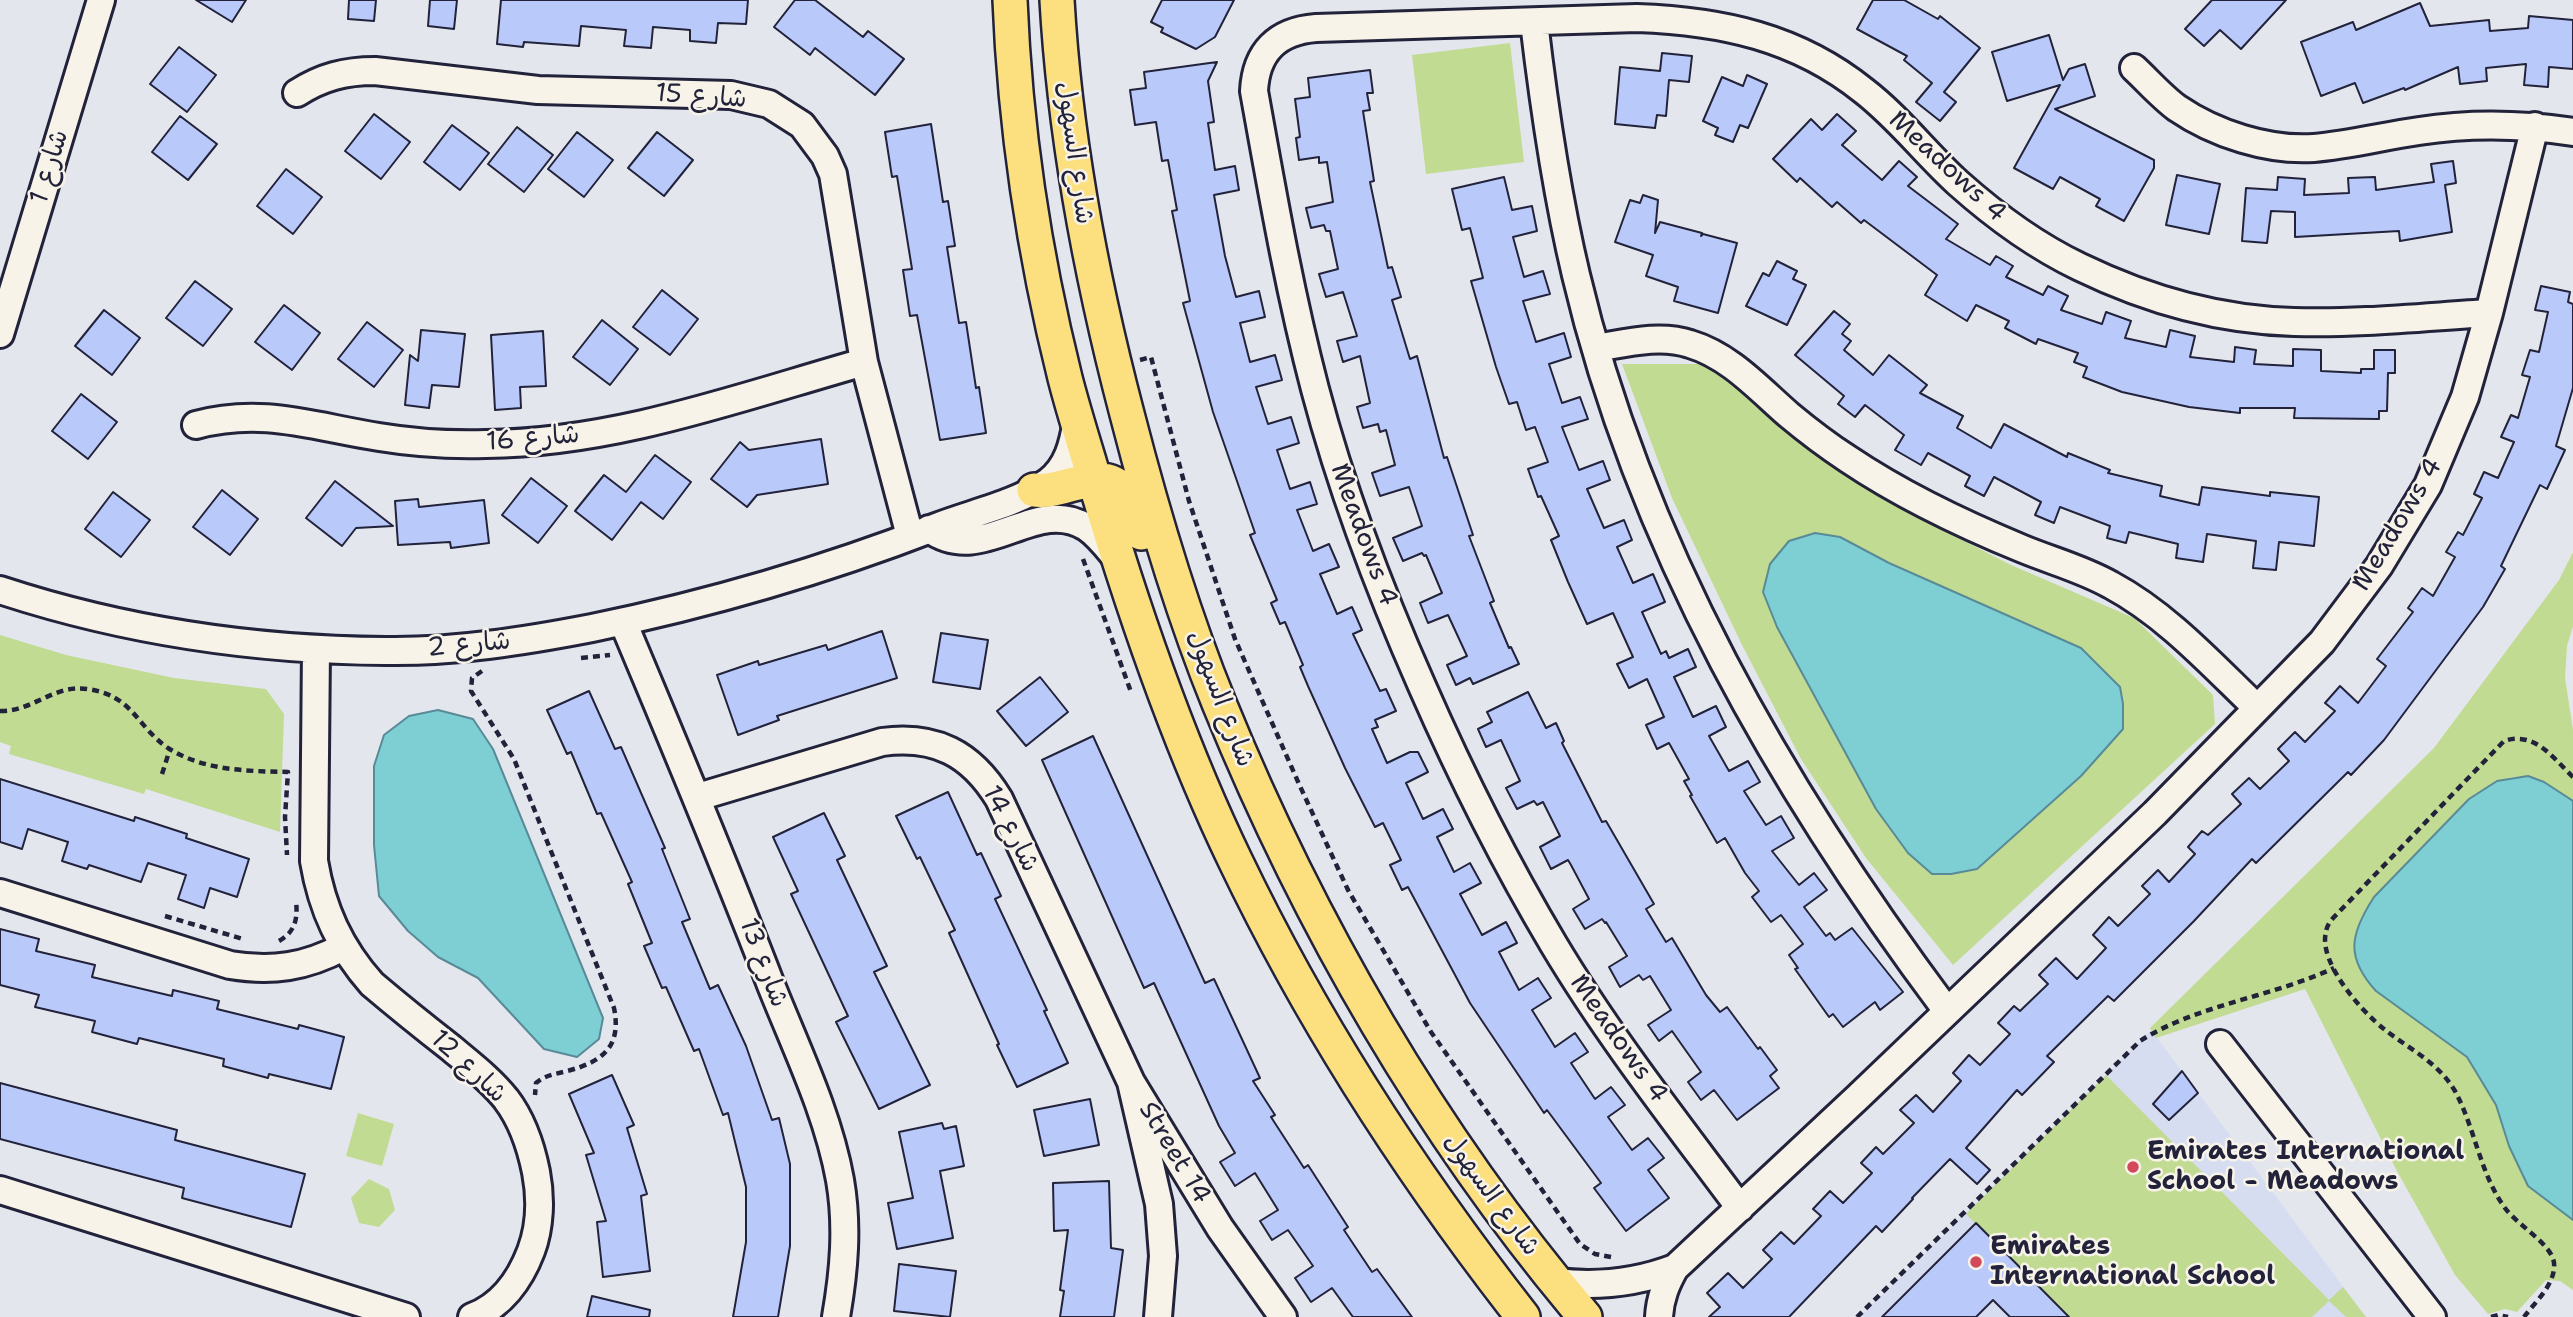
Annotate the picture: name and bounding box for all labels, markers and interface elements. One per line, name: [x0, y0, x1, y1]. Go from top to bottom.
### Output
street label: شارع 15: [654, 78, 748, 116]
street label: شارع السهول: [1049, 80, 1099, 226]
street label: Meadows 4: [1882, 105, 2012, 229]
street label: شارع 1: [24, 126, 76, 208]
street label: شارع 16: [485, 419, 581, 459]
street label: Meadows 4: [2346, 453, 2450, 597]
street label: Meadows 4: [1323, 460, 1403, 610]
street label: شارع 2: [426, 626, 512, 664]
street label: شارع السهول: [1180, 626, 1260, 772]
street label: شارع 14: [975, 780, 1045, 878]
street label: شارع 13: [732, 914, 794, 1012]
street label: Meadows 4: [1562, 969, 1674, 1109]
street label: شارع 12: [423, 1024, 513, 1110]
street label: Street 14: [1131, 1096, 1217, 1210]
street label: شارع السهول: [1436, 1128, 1546, 1262]
place label: Emirates International School - Meadows: [2147, 1136, 2464, 1198]
marker: Emirates International School - Meadows: [2125, 1159, 2141, 1175]
place label: Emirates International School: [1990, 1231, 2275, 1292]
marker: Emirates International School: [1968, 1254, 1984, 1270]

